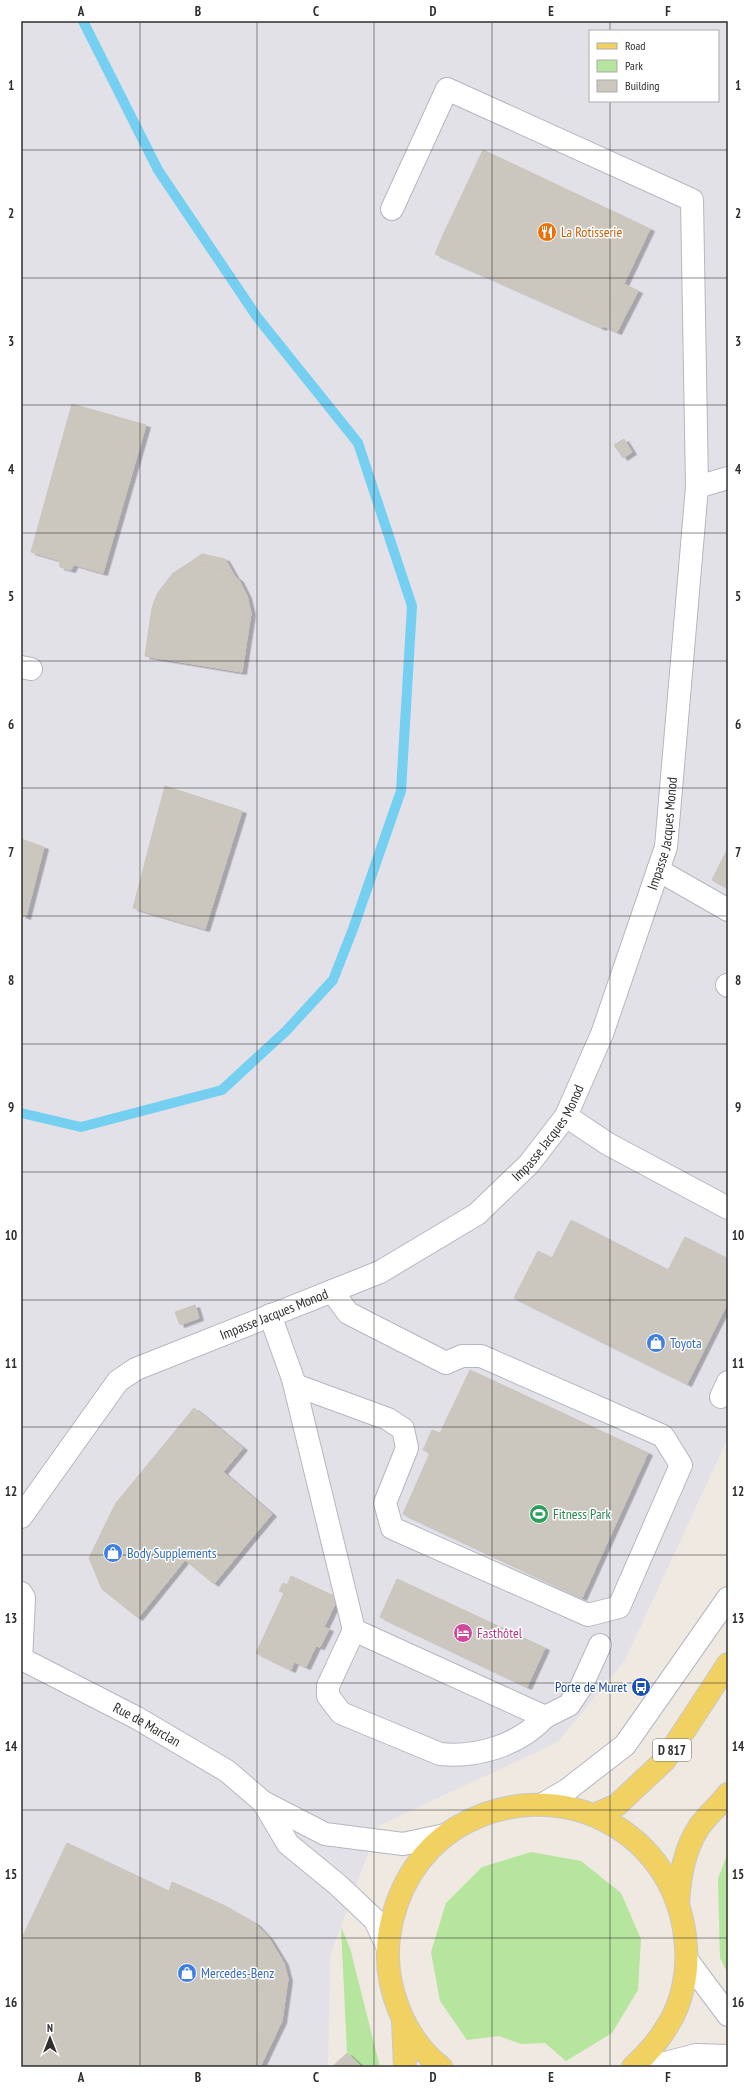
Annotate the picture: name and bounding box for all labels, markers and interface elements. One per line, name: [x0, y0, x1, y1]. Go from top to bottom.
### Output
text: A: [77, 3, 85, 20]
text: B: [195, 3, 201, 20]
text: C: [313, 3, 319, 20]
text: D: [430, 3, 437, 20]
text: E: [548, 3, 554, 20]
text: F: [665, 3, 671, 20]
legend: [589, 30, 719, 102]
text: Road: [625, 38, 645, 53]
text: Park: [625, 58, 643, 73]
text: 1: [8, 77, 14, 94]
text: 1: [735, 77, 741, 94]
text: Building: [625, 78, 660, 93]
text: 2: [8, 205, 14, 222]
text: 2: [735, 205, 741, 222]
restaurant icon: La Rotisserie: [536, 221, 558, 243]
place label: La Rotisserie: [561, 223, 622, 241]
text: 3: [8, 333, 14, 350]
text: 3: [735, 333, 741, 350]
text: 4: [8, 461, 15, 478]
text: 4: [735, 461, 742, 478]
text: 5: [8, 588, 14, 605]
text: 5: [735, 588, 741, 605]
text: 6: [8, 716, 14, 733]
text: 6: [735, 716, 741, 733]
street label: Impasse Jacques Monod: [643, 776, 681, 892]
text: 7: [8, 844, 14, 861]
text: 7: [735, 844, 741, 861]
text: 8: [8, 972, 14, 989]
text: 8: [735, 972, 741, 989]
street label: Impasse Jacques Monod: [508, 1082, 588, 1185]
text: 9: [8, 1099, 14, 1116]
text: 9: [735, 1099, 741, 1116]
text: 10: [5, 1227, 17, 1244]
text: 10: [732, 1227, 744, 1244]
street label: Impasse Jacques Monod: [217, 1285, 331, 1344]
shop icon: Toyota: [645, 1332, 667, 1354]
place label: Toyota: [670, 1334, 702, 1352]
text: 11: [5, 1355, 17, 1372]
text: 11: [732, 1355, 744, 1372]
text: 12: [5, 1483, 17, 1500]
text: 12: [732, 1483, 744, 1500]
sports icon: Fitness Park: [528, 1503, 550, 1525]
place label: Fitness Park: [553, 1505, 611, 1523]
shop icon: Body Supplements: [102, 1542, 124, 1564]
place label: Body Supplements: [127, 1544, 217, 1562]
text: 13: [5, 1610, 17, 1627]
text: 13: [732, 1610, 744, 1627]
hotel icon: Fasthôtel: [452, 1622, 474, 1644]
place label: Fasthôtel: [477, 1624, 523, 1642]
bus stop icon: Porte de Muret: [630, 1676, 652, 1698]
place label: Porte de Muret: [555, 1678, 627, 1696]
street label: Rue de Marclan: [110, 1698, 184, 1751]
text: 14: [5, 1738, 18, 1755]
text: 14: [732, 1738, 745, 1755]
road number: D 817: [653, 1739, 691, 1761]
text: 15: [5, 1866, 17, 1883]
text: 15: [732, 1866, 744, 1883]
shop icon: Mercedes-Benz: [176, 1962, 198, 1984]
place label: Mercedes-Benz: [201, 1964, 274, 1982]
text: 16: [5, 1994, 17, 2011]
text: 16: [732, 1994, 744, 2011]
north arrow: [30, 2018, 70, 2058]
text: N: [47, 2021, 53, 2035]
text: A: [77, 2069, 85, 2086]
text: B: [195, 2069, 201, 2086]
text: C: [313, 2069, 319, 2086]
text: D: [430, 2069, 437, 2086]
text: E: [548, 2069, 554, 2086]
text: F: [665, 2069, 671, 2086]

